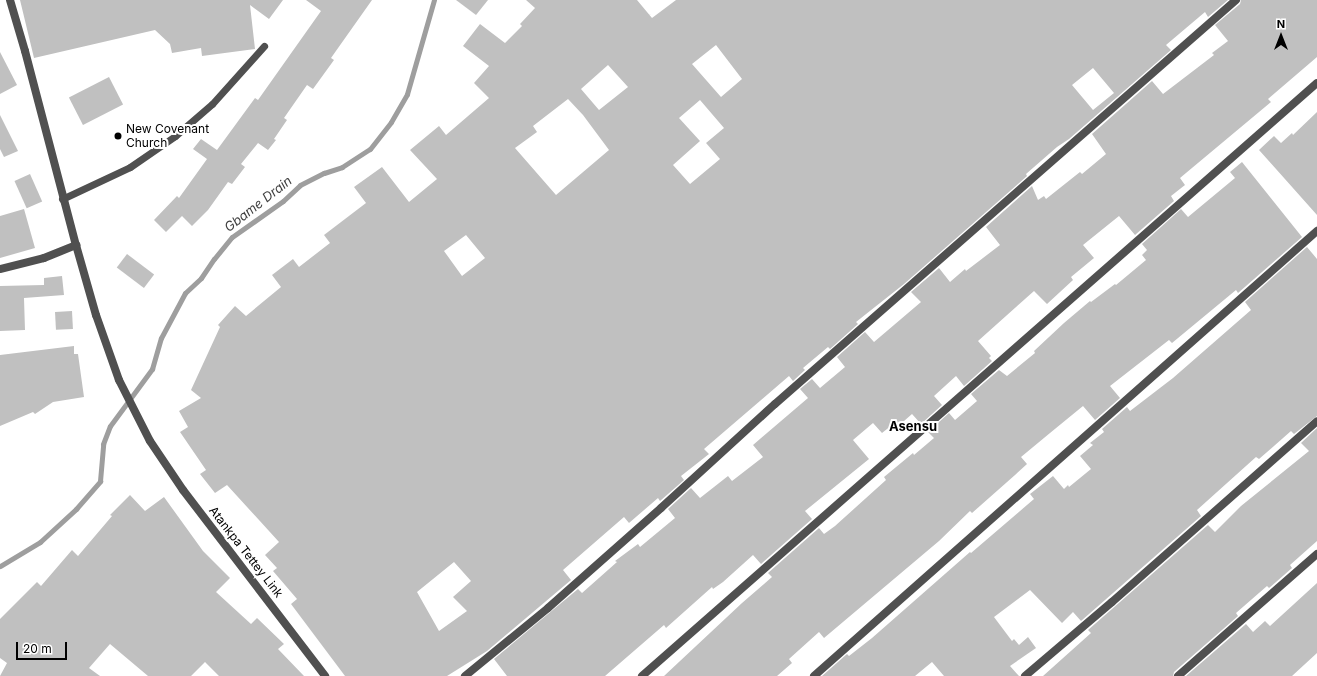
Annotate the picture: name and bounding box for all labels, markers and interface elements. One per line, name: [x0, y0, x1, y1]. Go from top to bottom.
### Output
north arrow: [1261, 16, 1301, 56]
text: N: [1277, 17, 1285, 31]
place label: New Covenant Church: [126, 122, 209, 150]
marker: New Covenant Church: [113, 131, 123, 141]
water label: Gbame Drain: [221, 173, 295, 235]
district label: Asensu: [889, 418, 937, 434]
street label: Atankpa Tettey Link: [206, 504, 286, 600]
scale bar: [18, 634, 69, 660]
text: 20 m: [23, 641, 52, 656]

